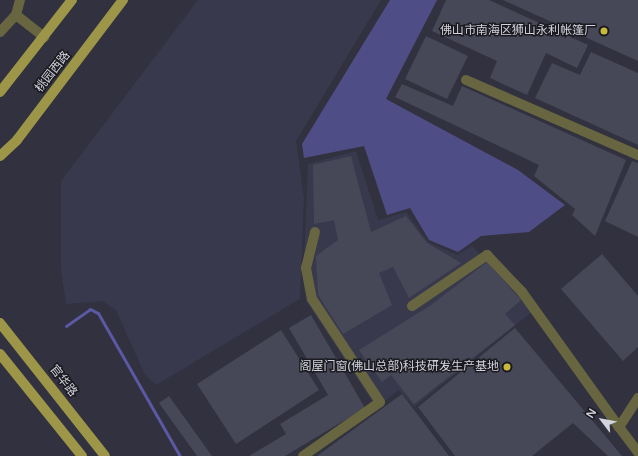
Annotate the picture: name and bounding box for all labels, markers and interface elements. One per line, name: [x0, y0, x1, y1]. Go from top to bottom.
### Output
place label: 佛山市南海区狮山永利帐篷厂: [440, 24, 596, 38]
marker: 佛山市南海区狮山永利帐篷厂: [599, 26, 609, 36]
street label: 桃园西路: [33, 49, 73, 95]
place label: 阁屋门窗(佛山总部)科技研发生产基地: [300, 360, 499, 374]
street label: 官华路: [46, 362, 80, 400]
marker: 阁屋门窗(佛山总部)科技研发生产基地: [502, 362, 512, 372]
north arrow: [582, 400, 622, 440]
text: N: [584, 406, 599, 421]

